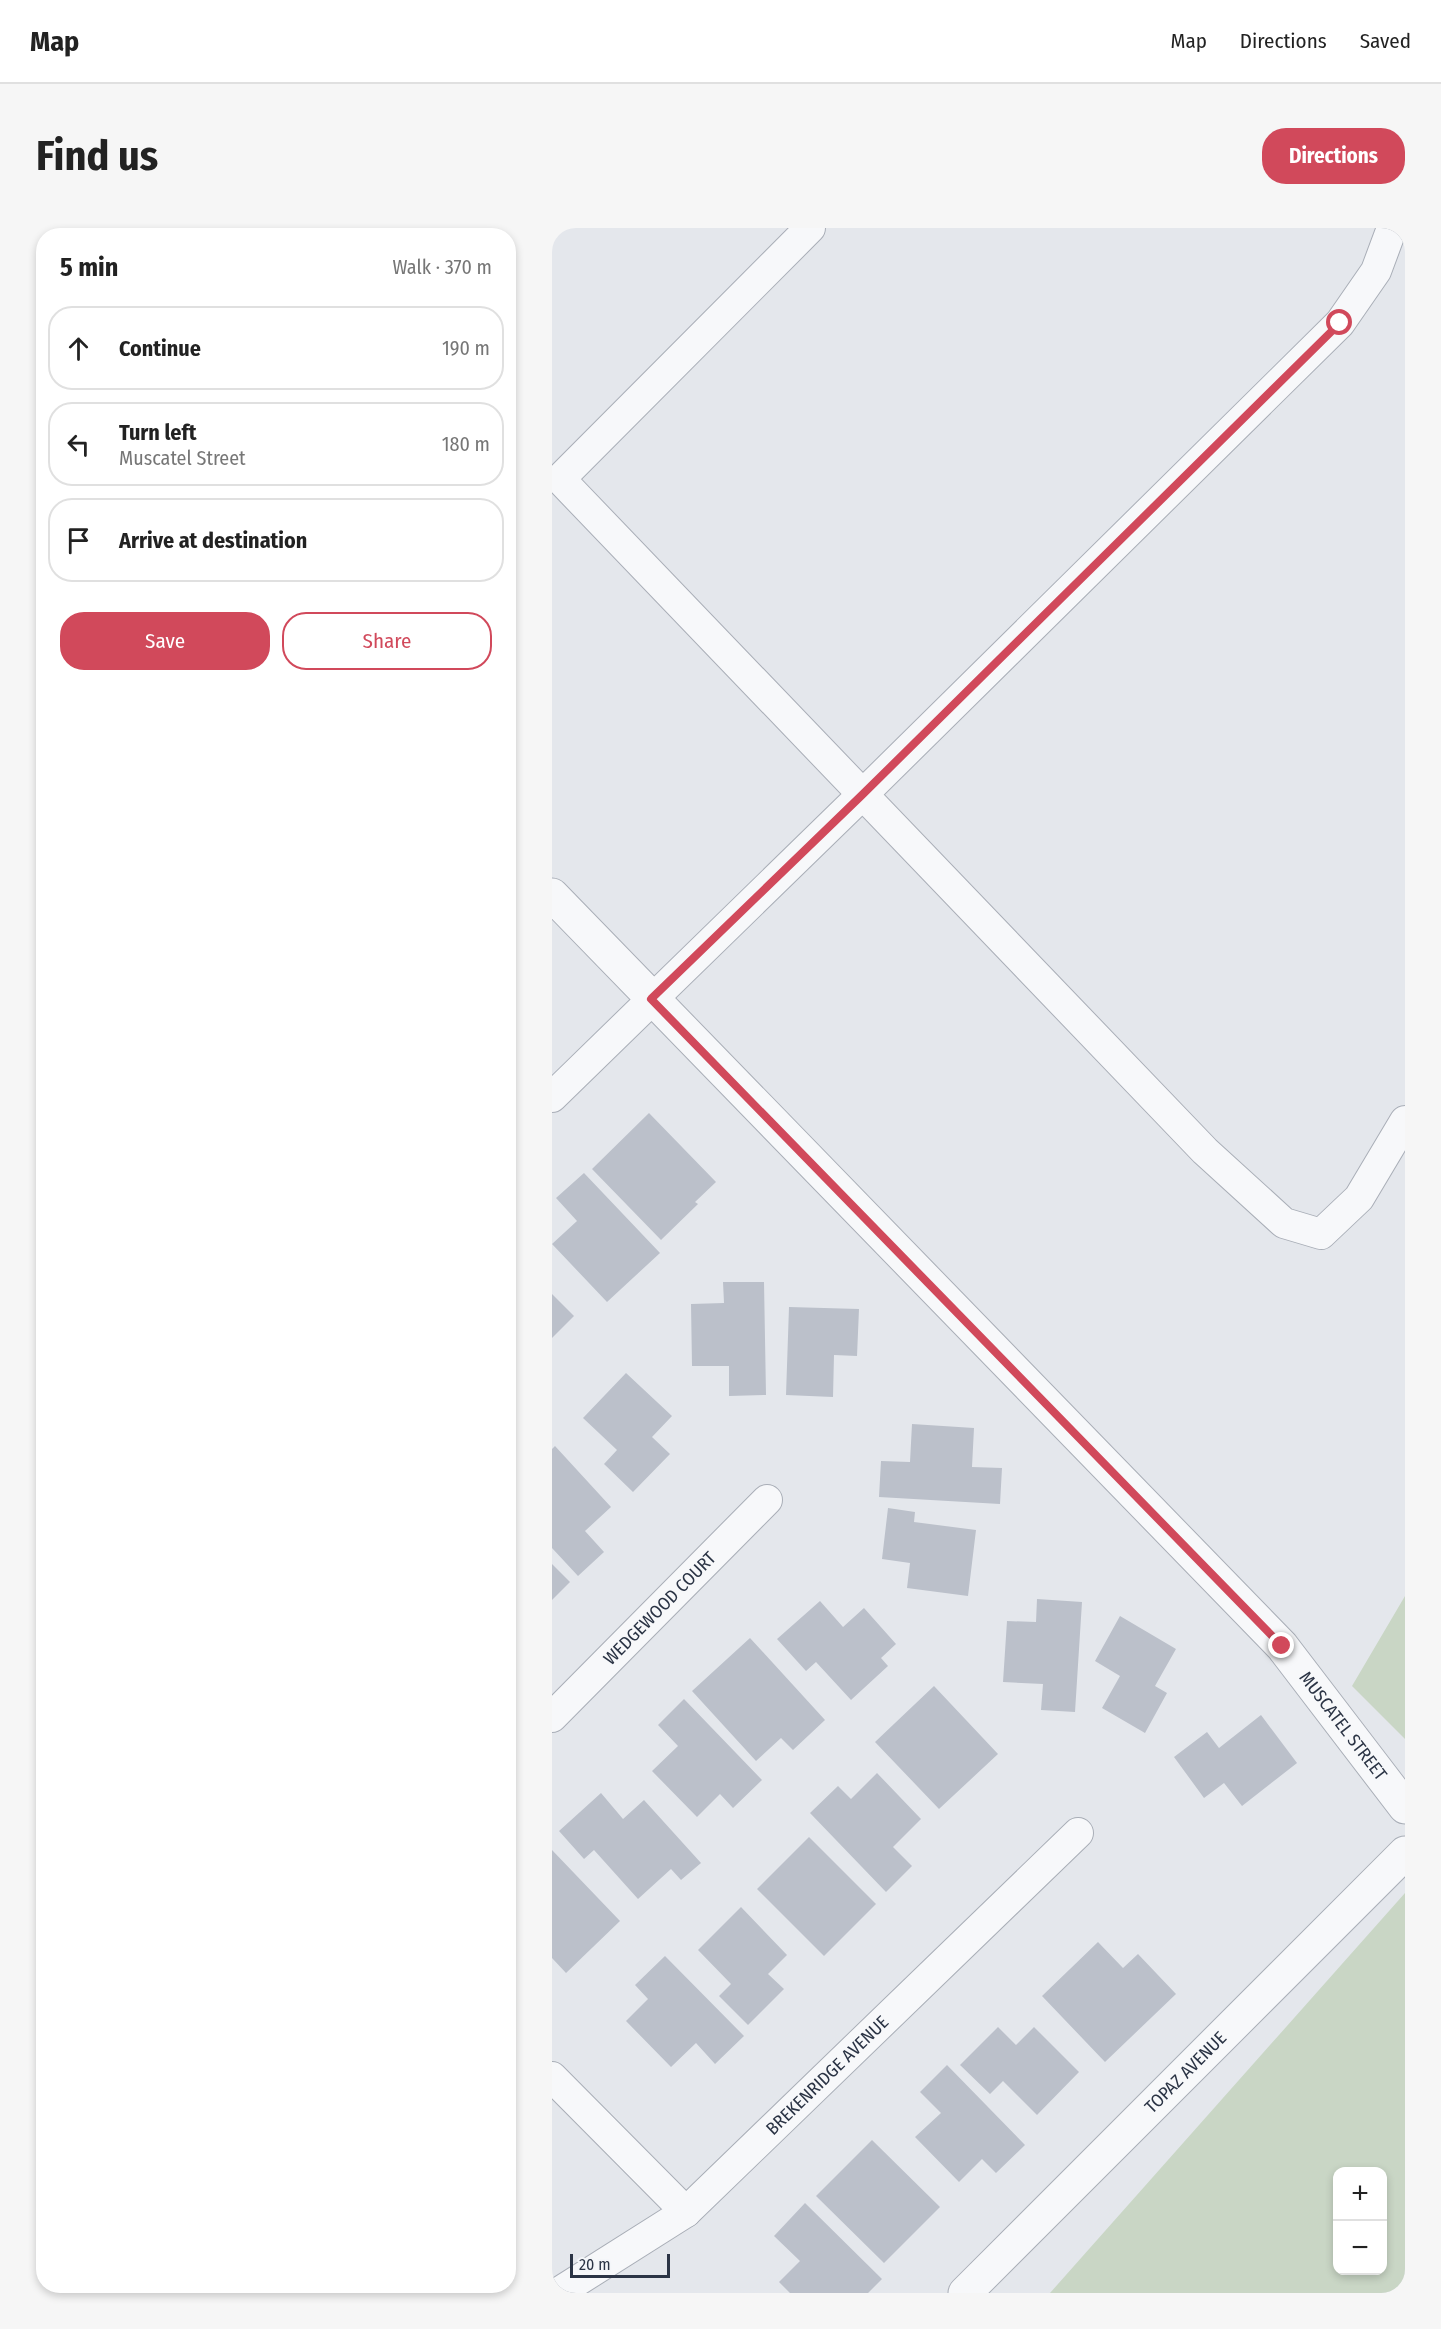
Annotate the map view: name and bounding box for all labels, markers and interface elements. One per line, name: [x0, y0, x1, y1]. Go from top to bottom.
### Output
text: Map: [30, 25, 79, 58]
text: Map: [1170, 28, 1207, 54]
text: Directions: [1240, 28, 1327, 54]
text: Saved: [1360, 28, 1411, 54]
button: Directions: [1262, 128, 1405, 184]
text: Find us: [36, 131, 158, 181]
text: 5 min: [60, 252, 118, 283]
text: Walk · 370 m: [392, 255, 492, 279]
route start: [1326, 309, 1352, 335]
icon: ahead: [62, 332, 95, 365]
text: Continue: [119, 335, 201, 362]
text: 190 m: [442, 336, 490, 360]
text: Turn left: [119, 419, 197, 446]
icon: left: [62, 428, 95, 461]
text: 180 m: [442, 432, 490, 456]
text: Muscatel Street: [119, 446, 246, 470]
icon: arrive: [62, 524, 95, 557]
text: Arrive at destination: [119, 527, 307, 554]
button: Save: [60, 612, 270, 670]
button: Share: [282, 612, 492, 670]
street label: WEDGEWOOD COURT: [599, 1547, 721, 1670]
route end: [1268, 1632, 1294, 1658]
street label: MUSCATEL STREET: [1295, 1667, 1392, 1785]
street label: BREKENRIDGE AVENUE: [761, 2011, 893, 2140]
street label: TOPAZ AVENUE: [1140, 2027, 1231, 2118]
map controls: [1333, 2167, 1387, 2275]
button: +: [1333, 2167, 1387, 2221]
button: −: [1333, 2221, 1387, 2275]
scale bar: [570, 2251, 670, 2278]
text: 20 m: [579, 2255, 610, 2274]

